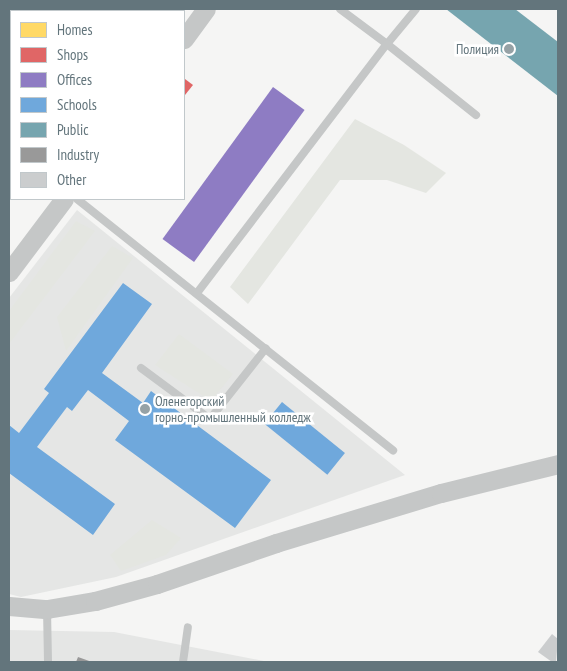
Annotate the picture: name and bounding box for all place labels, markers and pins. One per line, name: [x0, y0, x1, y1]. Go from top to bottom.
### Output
place label: Полиция: [456, 41, 499, 57]
marker: Полиция: [503, 43, 515, 55]
place label: Оленегорский горно-промышленный колледж: [155, 393, 311, 426]
marker: Оленегорский горно-промышленный колледж: [139, 403, 151, 415]

